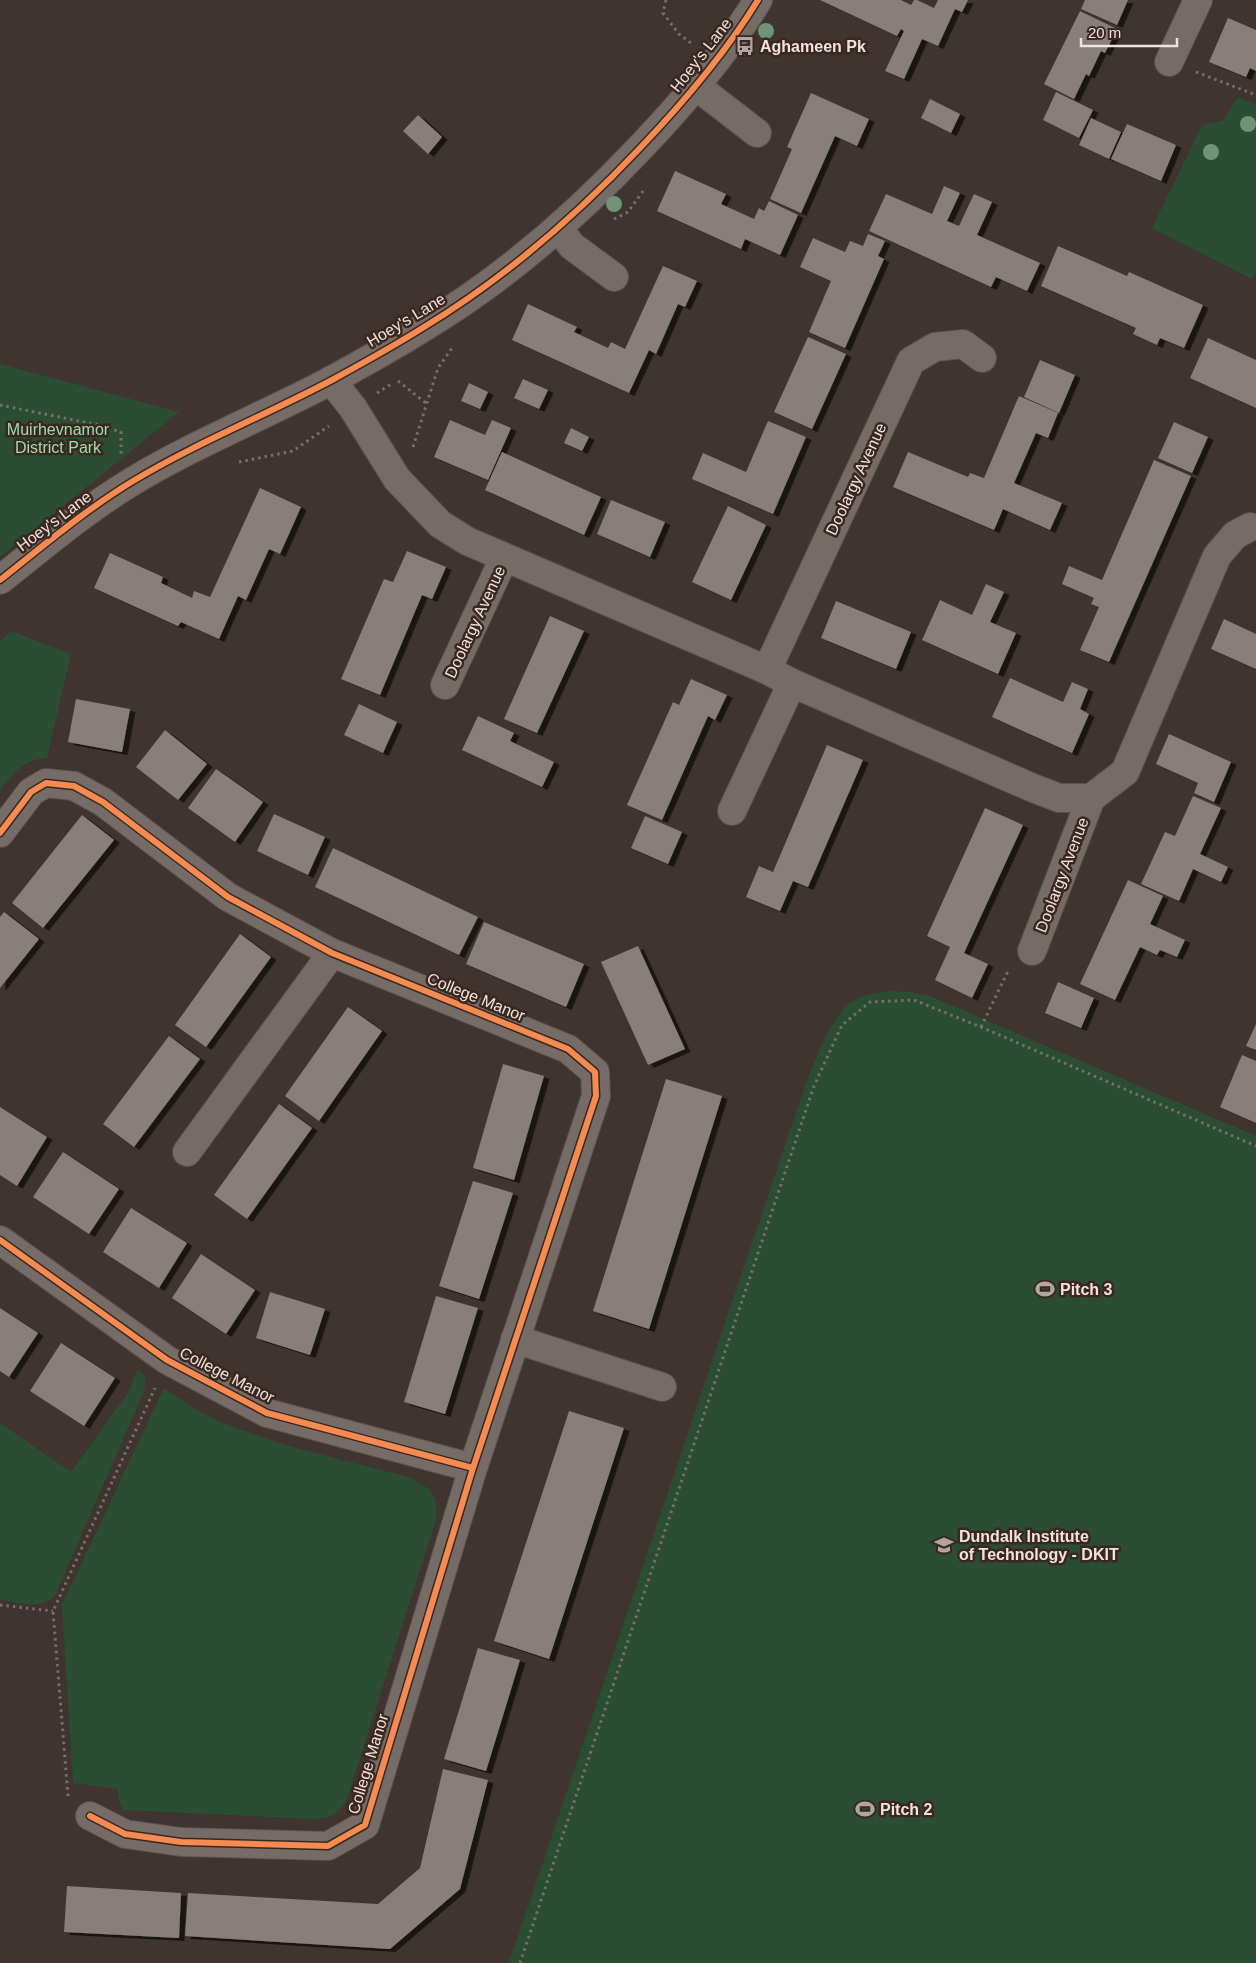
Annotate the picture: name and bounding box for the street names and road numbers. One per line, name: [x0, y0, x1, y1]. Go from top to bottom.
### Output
street label: Hoey's Lane: [667, 15, 735, 95]
street label: Hoey's Lane: [364, 290, 448, 350]
street label: Doolargy Avenue: [823, 420, 889, 538]
street label: Hoey's Lane: [14, 488, 95, 554]
street label: Doolargy Avenue: [442, 563, 508, 681]
street label: Doolargy Avenue: [1032, 815, 1092, 935]
street label: College Manor: [425, 970, 528, 1025]
street label: College Manor: [177, 1344, 278, 1406]
street label: College Manor: [345, 1711, 392, 1816]

